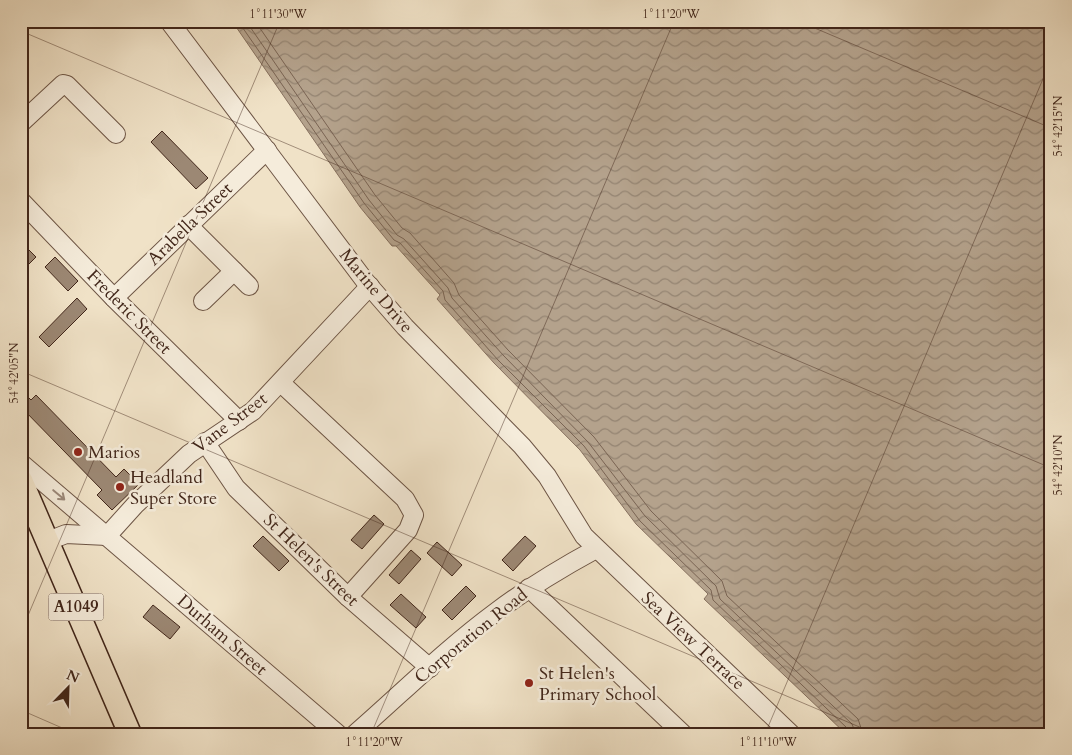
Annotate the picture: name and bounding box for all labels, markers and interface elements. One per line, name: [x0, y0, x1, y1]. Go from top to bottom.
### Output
text: 1°11'30"W: [249, 6, 308, 22]
text: 1°11'20"W: [642, 6, 701, 22]
text: 54°42'15"N: [1050, 95, 1066, 156]
street label: Arabella Street: [142, 177, 238, 271]
street label: Marine Drive: [333, 243, 419, 339]
street label: Frederic Street: [81, 264, 177, 360]
text: 54°42'05"N: [6, 342, 22, 403]
street label: Vane Street: [188, 386, 273, 459]
text: 54°42'10"N: [1050, 434, 1066, 495]
place label: Marios: [88, 440, 140, 465]
marker: Marios: [72, 446, 84, 458]
place label: Headland Super Store: [130, 465, 217, 511]
marker: Headland Super Store: [114, 481, 126, 493]
one-way arrow: [52, 489, 65, 500]
street label: St Helen's Street: [258, 508, 364, 612]
street label: Corporation Road: [409, 582, 533, 689]
street label: Sea View Terrace: [635, 586, 751, 696]
street label: Durham Street: [172, 589, 273, 681]
road number: A1049: [48, 594, 104, 620]
place label: St Helen's Primary School: [539, 661, 657, 707]
north arrow: [42, 662, 92, 712]
text: N: [64, 665, 82, 688]
marker: St Helen's Primary School: [523, 677, 535, 689]
text: 1°11'20"W: [345, 734, 404, 750]
text: 1°11'10"W: [739, 734, 798, 750]

